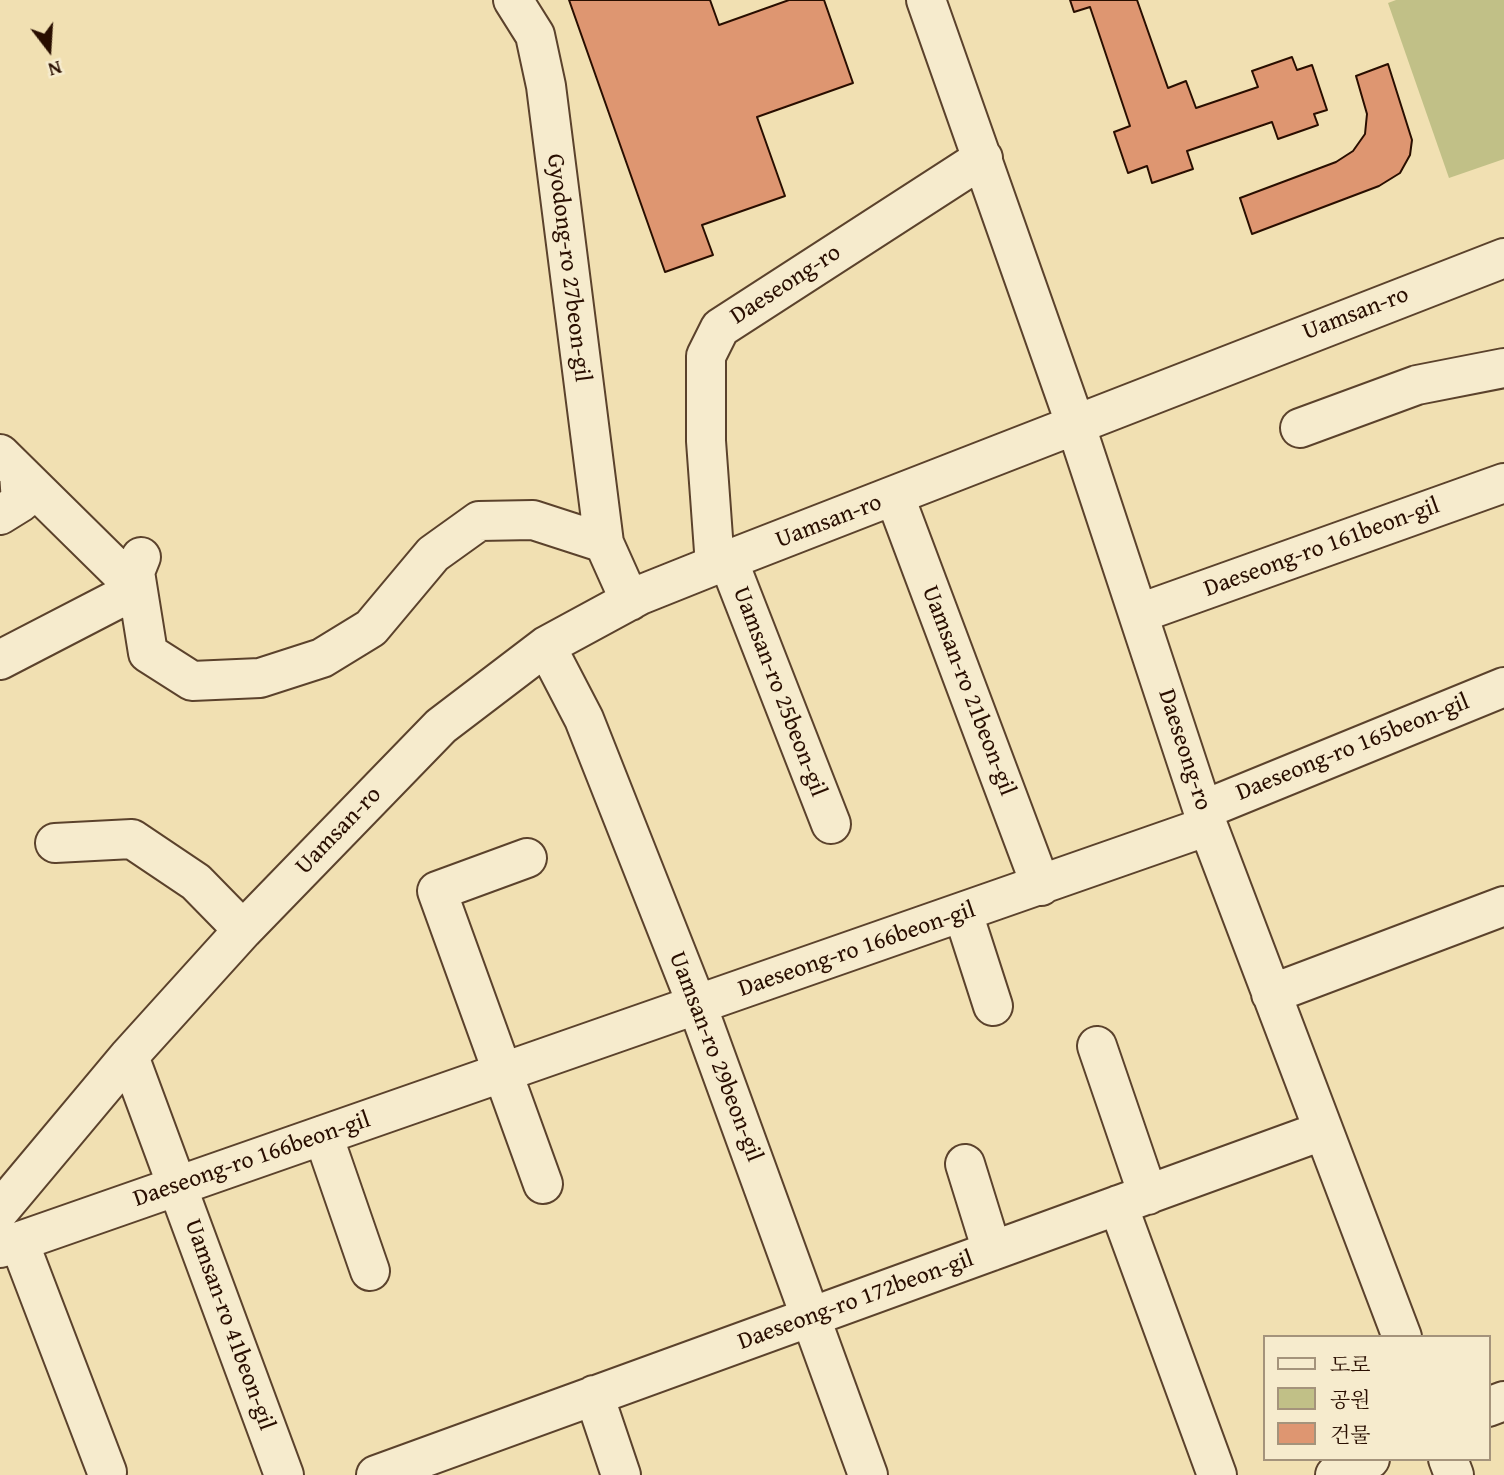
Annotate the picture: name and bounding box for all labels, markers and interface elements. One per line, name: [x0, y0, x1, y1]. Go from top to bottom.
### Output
north arrow: [14, 14, 84, 84]
text: N: [45, 54, 65, 84]
street label: Gyodong-ro 27beon-gil: [540, 152, 596, 384]
street label: Daeseong-ro: [725, 239, 847, 331]
street label: Uamsan-ro: [1299, 281, 1413, 347]
street label: Uamsan-ro: [772, 489, 886, 555]
street label: Daeseong-ro 161beon-gil: [1200, 492, 1444, 604]
street label: Uamsan-ro 21beon-gil: [915, 582, 1021, 800]
street label: Uamsan-ro 25beon-gil: [726, 583, 832, 801]
street label: Daeseong-ro: [1151, 686, 1217, 814]
street label: Daeseong-ro 165beon-gil: [1232, 688, 1474, 808]
street label: Uamsan-ro: [290, 781, 388, 881]
street label: Daeseong-ro 166beon-gil: [735, 896, 979, 1004]
street label: Uamsan-ro 29beon-gil: [662, 948, 768, 1166]
street label: Daeseong-ro 166beon-gil: [130, 1106, 374, 1214]
street label: Uamsan-ro 41beon-gil: [177, 1215, 281, 1435]
street label: Daeseong-ro 172beon-gil: [734, 1245, 978, 1357]
legend: [1262, 1335, 1490, 1461]
text: 도로: [1330, 1349, 1371, 1380]
text: 공원: [1330, 1384, 1371, 1415]
text: 건물: [1330, 1419, 1371, 1450]

